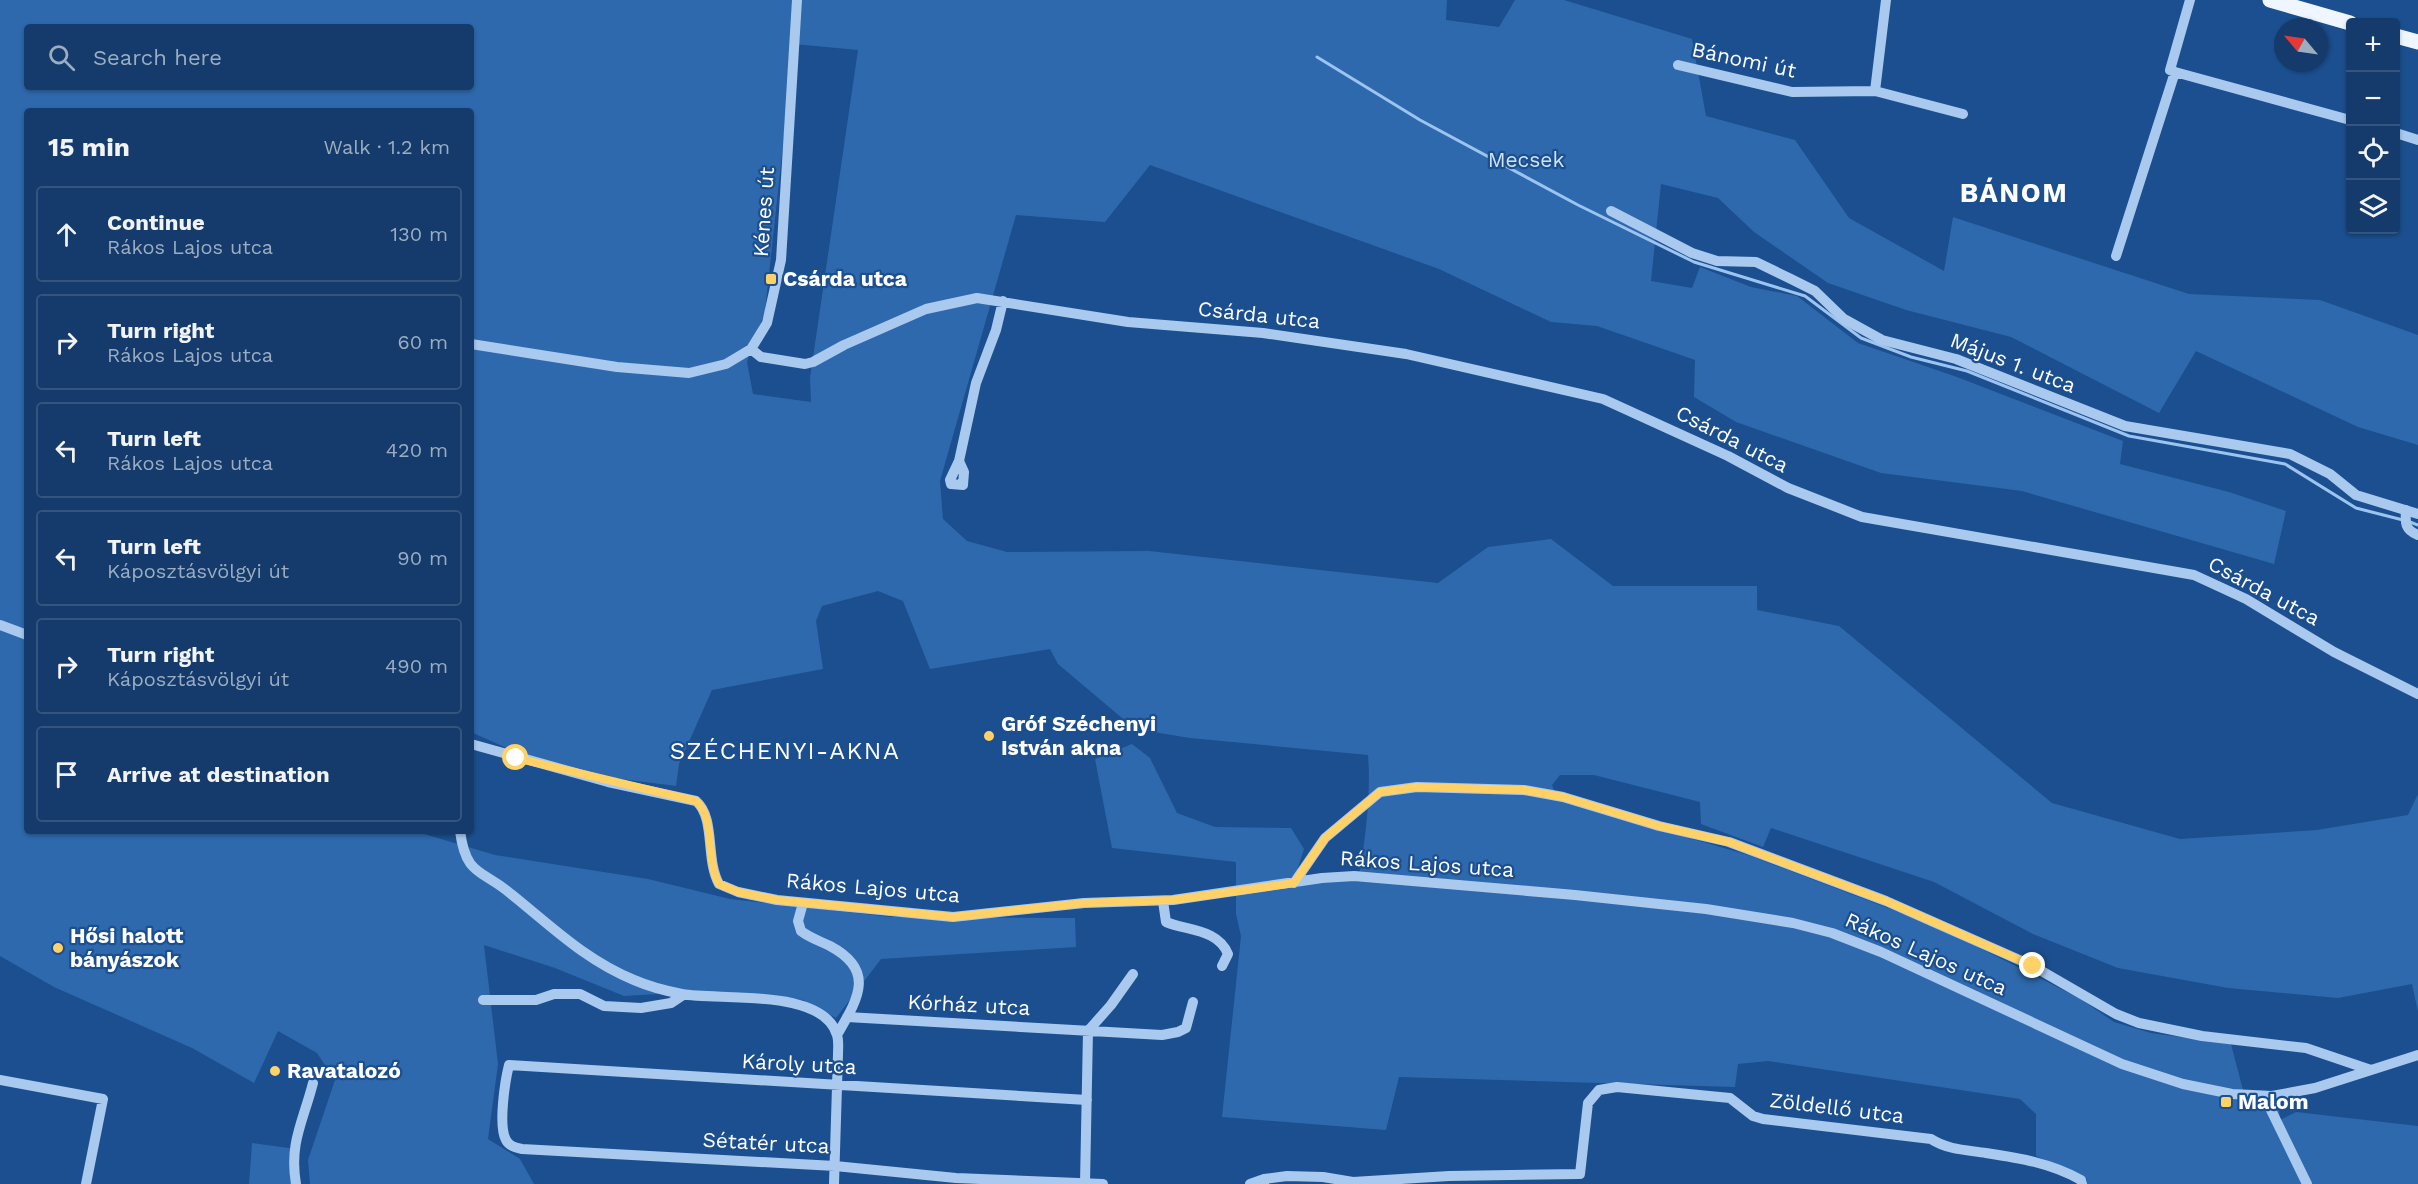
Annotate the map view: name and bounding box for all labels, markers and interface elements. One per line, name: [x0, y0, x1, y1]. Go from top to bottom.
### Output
north arrow: [2274, 18, 2328, 72]
map controls: [2346, 18, 2400, 234]
button: +: [2346, 18, 2400, 72]
search box: [24, 24, 474, 90]
street label: Bánomi út: [1690, 36, 1799, 83]
icon: search: [45, 41, 78, 74]
text: Search here: [93, 45, 222, 70]
button: −: [2346, 72, 2400, 126]
button: locate: [2346, 126, 2400, 180]
text: 15 min: [48, 132, 130, 162]
text: Walk · 1.2 km: [323, 135, 450, 159]
park label: Mecsek: [1488, 147, 1564, 172]
street label: Kénes út: [748, 166, 779, 258]
district label: BÁNOM: [1960, 177, 2068, 209]
button: layers: [2346, 180, 2400, 234]
text: Continue: [107, 210, 205, 235]
icon: ahead: [50, 218, 83, 251]
text: 130 m: [390, 222, 448, 246]
text: Rákos Lajos utca: [107, 235, 273, 259]
place label: Csárda utca: [783, 266, 908, 291]
marker: Csárda utca: [764, 272, 778, 286]
street label: Csárda utca: [1197, 296, 1321, 333]
text: Turn right: [107, 318, 214, 343]
icon: right: [50, 326, 83, 359]
street label: Május 1. utca: [1947, 327, 2080, 398]
text: 60 m: [398, 330, 448, 354]
text: Rákos Lajos utca: [107, 343, 273, 367]
street label: Csárda utca: [1672, 400, 1793, 478]
text: Turn left: [107, 426, 201, 451]
icon: left: [50, 434, 83, 467]
text: 420 m: [386, 438, 448, 462]
text: Rákos Lajos utca: [107, 451, 273, 475]
text: Turn left: [107, 534, 201, 559]
icon: left: [50, 542, 83, 575]
text: 90 m: [397, 546, 448, 570]
street label: Csárda utca: [2204, 551, 2324, 630]
text: Káposztásvölgyi út: [107, 559, 289, 583]
text: Turn right: [107, 642, 214, 667]
icon: right: [50, 650, 83, 683]
text: 490 m: [385, 654, 448, 678]
text: Káposztásvölgyi út: [107, 667, 289, 691]
place label: Gróf Széchenyi István akna: [1001, 711, 1156, 760]
marker: Gróf Széchenyi István akna: [982, 729, 996, 743]
district label: SZÉCHENYI-AKNA: [670, 737, 900, 765]
route start: [502, 744, 528, 770]
icon: arrive: [50, 758, 83, 791]
text: Arrive at destination: [107, 762, 330, 787]
street label: Rákos Lajos utca: [1339, 845, 1515, 882]
street label: Rákos Lajos utca: [785, 867, 961, 908]
street label: Rákos Lajos utca: [1841, 907, 2011, 1000]
place label: Hősi halott bányászok: [70, 923, 184, 972]
marker: Hősi halott bányászok: [51, 941, 65, 955]
route end: [2019, 952, 2045, 978]
street label: Kórház utca: [907, 989, 1031, 1020]
street label: Károly utca: [741, 1048, 857, 1079]
place label: Ravatalozó: [287, 1058, 401, 1083]
marker: Ravatalozó: [268, 1064, 282, 1078]
street label: Zöldellő utca: [1769, 1087, 1906, 1128]
place label: Malom: [2238, 1089, 2308, 1114]
marker: Malom: [2219, 1095, 2233, 1109]
street label: Sétatér utca: [702, 1127, 830, 1158]

